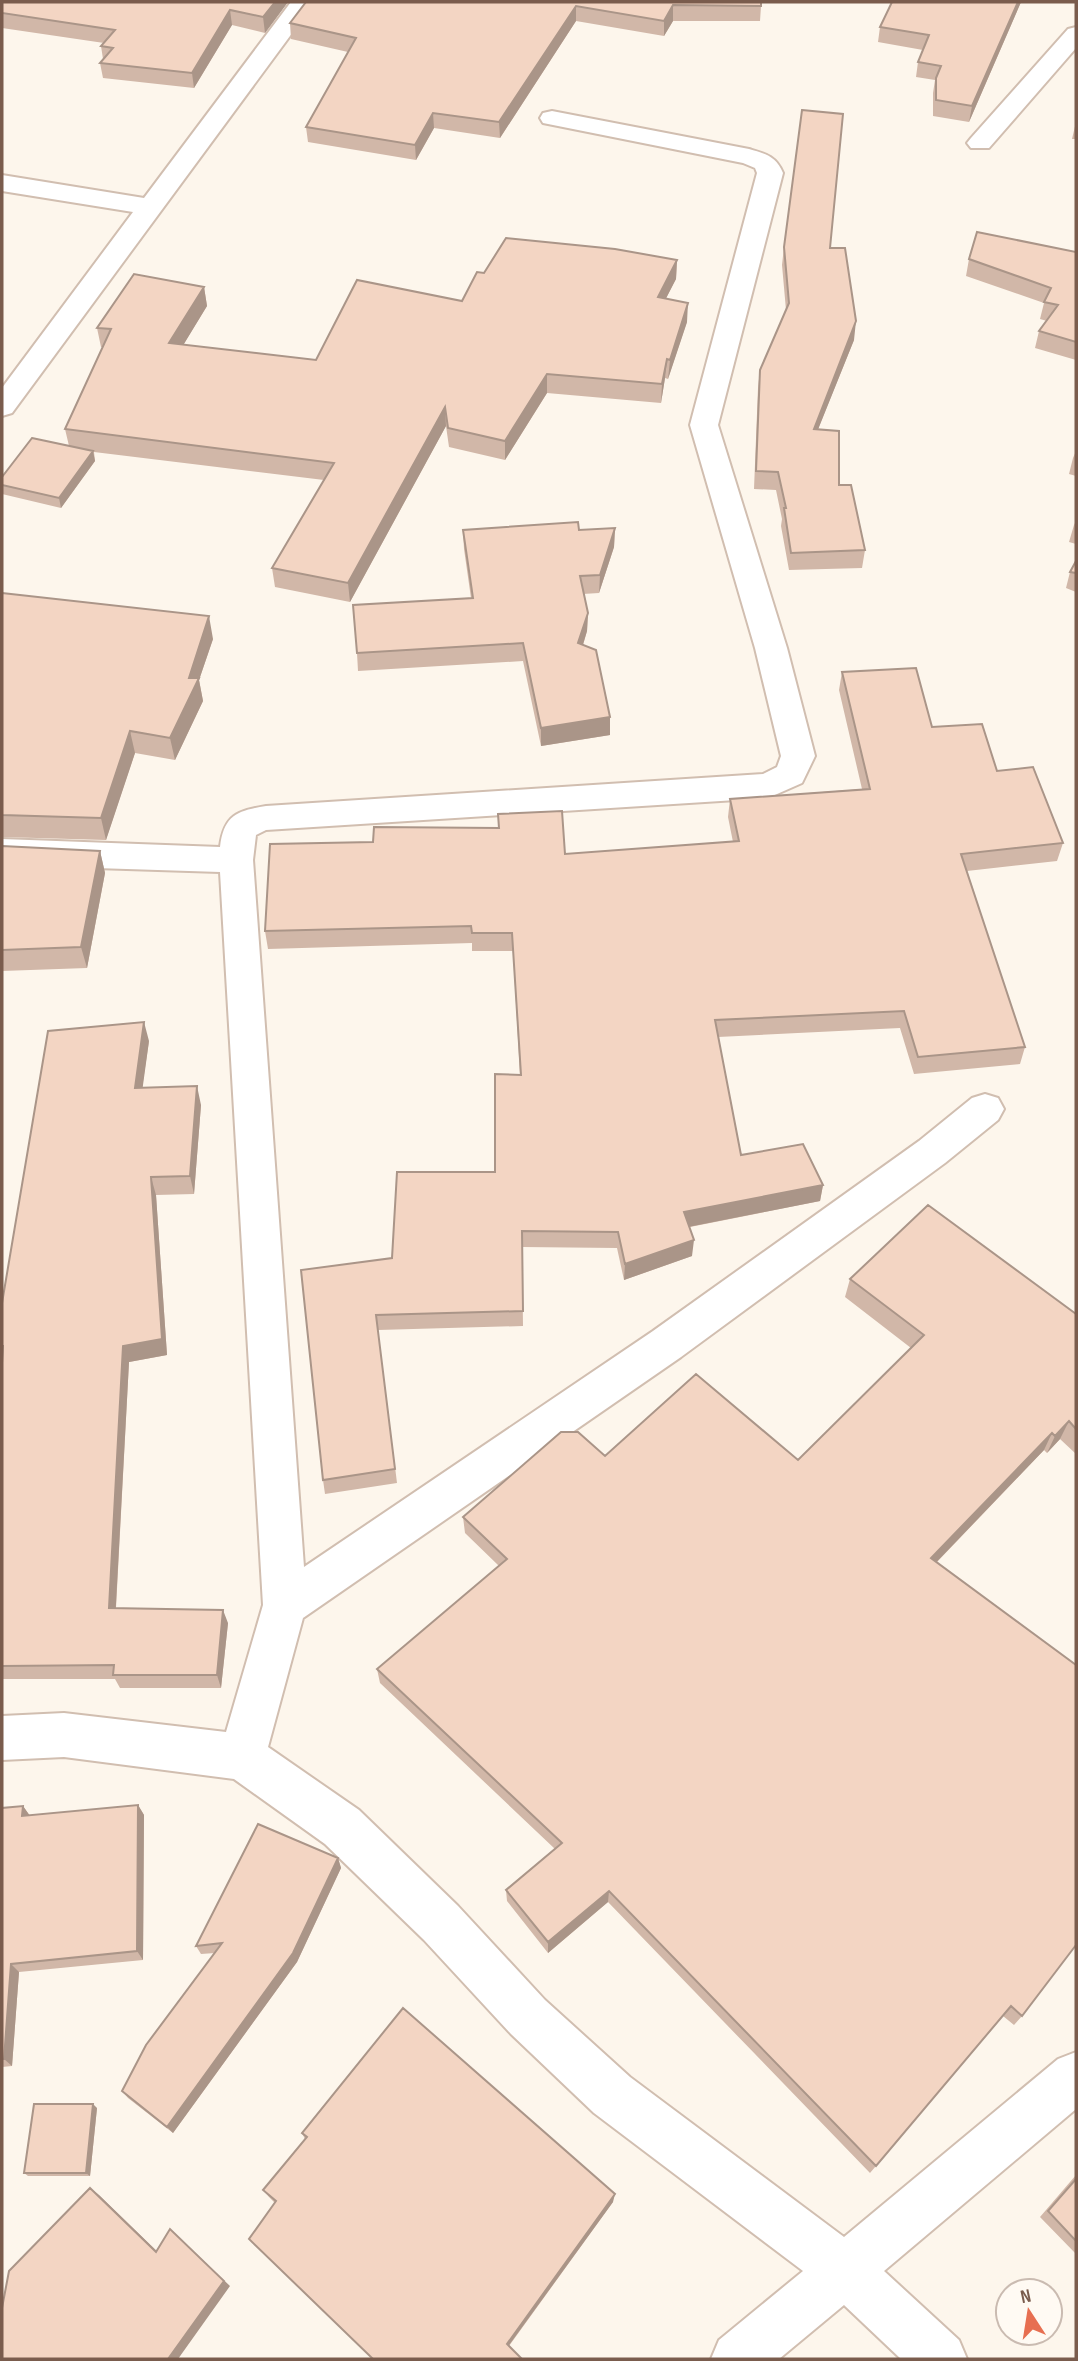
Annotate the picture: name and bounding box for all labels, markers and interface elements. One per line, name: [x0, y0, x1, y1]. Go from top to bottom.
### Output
north arrow: [994, 2277, 1064, 2347]
text: N: [1018, 2285, 1033, 2309]

